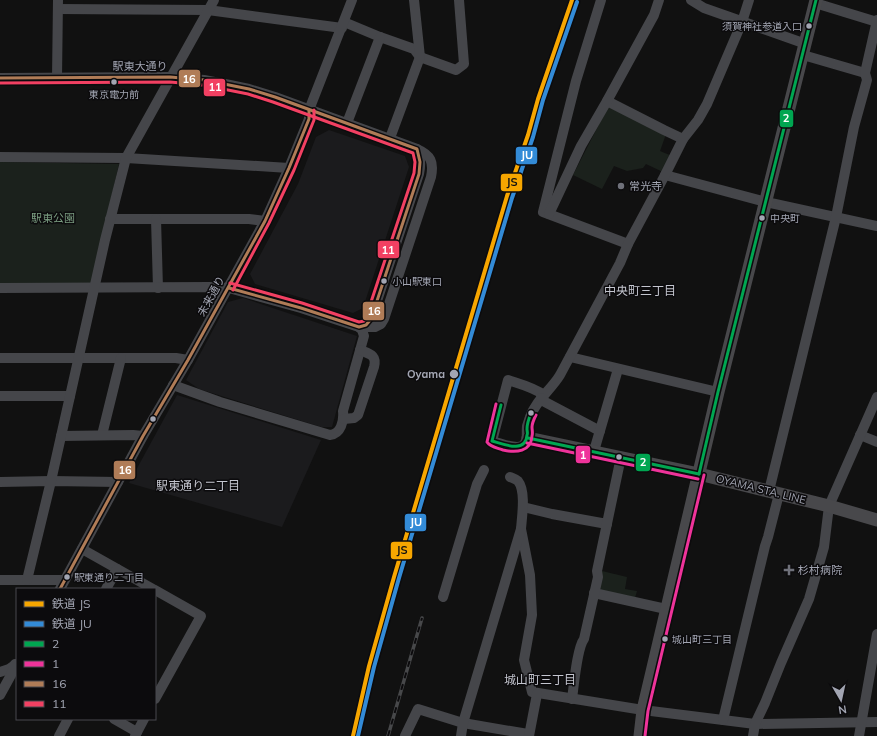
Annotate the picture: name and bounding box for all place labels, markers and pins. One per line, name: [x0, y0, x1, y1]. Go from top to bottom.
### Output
place label: 須賀神社参道入口: [722, 20, 802, 33]
marker: 須賀神社参道入口: [804, 21, 814, 31]
marker: 東京電力前: [109, 77, 119, 87]
place label: 東京電力前: [89, 88, 139, 101]
place label: 常光寺: [629, 179, 662, 193]
marker: 常光寺: [616, 181, 626, 191]
place label: 中央町: [770, 212, 800, 225]
marker: 中央町: [757, 213, 767, 223]
place label: 小山駅東口: [392, 275, 442, 288]
marker: 小山駅東口: [379, 276, 389, 286]
place label: Oyama: [407, 367, 445, 381]
marker: Oyama: [448, 368, 460, 380]
unlabelled marker: [526, 408, 536, 418]
unlabelled marker: [148, 414, 158, 424]
unlabelled marker: [614, 452, 624, 462]
place label: 杉村病院: [798, 563, 842, 577]
marker: 杉村病院: [783, 564, 795, 576]
place label: 駅東通り二丁目: [74, 571, 144, 584]
marker: 駅東通り二丁目: [62, 572, 72, 582]
place label: 城山町三丁目: [672, 633, 732, 646]
marker: 城山町三丁目: [660, 634, 670, 644]

